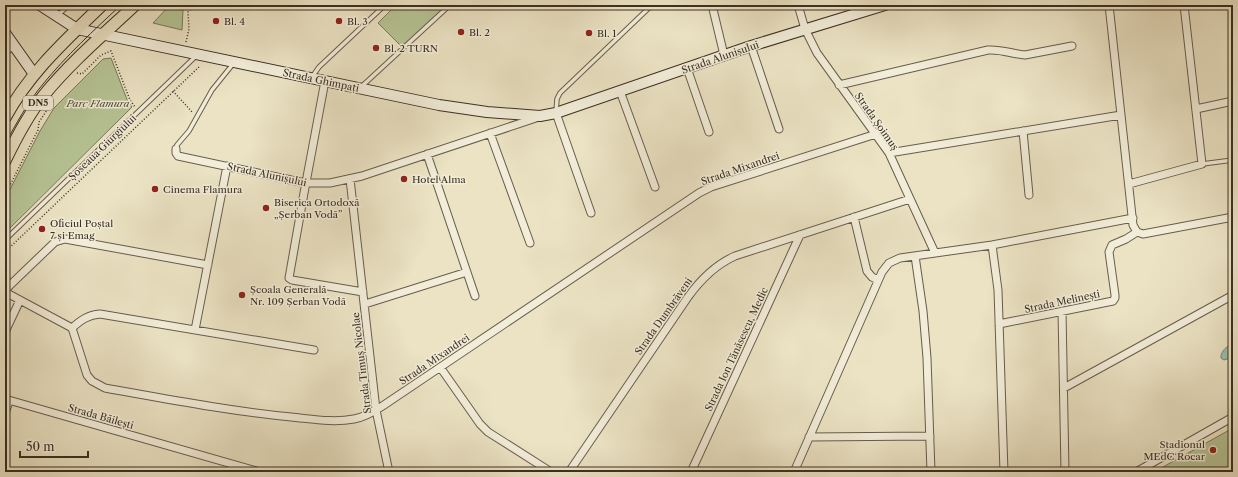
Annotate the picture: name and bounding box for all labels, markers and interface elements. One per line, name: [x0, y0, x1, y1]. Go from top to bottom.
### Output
place label: Bl. 4: [224, 15, 245, 28]
place label: Bl. 3: [347, 15, 368, 28]
marker: Bl. 4: [211, 16, 221, 26]
marker: Bl. 3: [334, 16, 344, 26]
place label: Bl. 2: [469, 26, 490, 39]
marker: Bl. 2: [456, 27, 466, 37]
place label: Bl. 1: [597, 27, 617, 40]
marker: Bl. 1: [584, 28, 594, 38]
street label: Strada Alunișului: [680, 38, 761, 77]
place label: Bl. 2 TURN: [384, 42, 438, 55]
marker: Bl. 2 TURN: [371, 43, 381, 53]
street label: Strada Ghimpați: [282, 66, 360, 95]
street label: Strada Șoimuș: [852, 90, 901, 153]
road number: DN5: [23, 96, 53, 110]
park label: Parc Flamura: [65, 97, 130, 110]
street label: Șoseaua Giurgiului: [66, 112, 139, 183]
street label: Strada Mixandrei: [699, 149, 781, 188]
street label: Strada Alunișului: [226, 160, 308, 189]
place label: Hotel Alma: [412, 173, 467, 186]
marker: Hotel Alma: [399, 174, 409, 184]
place label: Cinema Flamura: [163, 183, 243, 196]
marker: Cinema Flamura: [150, 184, 160, 194]
place label: Biserica Ortodoxă „Șerban Vodă”: [274, 196, 360, 221]
marker: Biserica Ortodoxă „Șerban Vodă”: [261, 203, 271, 213]
place label: Oficiul Poștal 7 și Emag: [50, 217, 113, 242]
marker: Oficiul Poștal 7 și Emag: [37, 224, 47, 234]
street label: Strada Dumbrăveni: [632, 275, 695, 358]
place label: Școala Generală Nr. 109 Șerban Vodă: [250, 283, 347, 308]
street label: Strada Ion Tănăsescu, Medic: [702, 285, 771, 413]
street label: Strada Melinești: [1023, 287, 1101, 316]
marker: Școala Generală Nr. 109 Șerban Vodă: [237, 290, 247, 300]
street label: Strada Timuș Nicolae: [349, 311, 374, 414]
street label: Strada Mixandrei: [397, 331, 472, 388]
street label: Strada Băilești: [67, 401, 135, 432]
scale bar: [20, 433, 88, 459]
place label: Stadionul MEdC Rocar: [1144, 438, 1206, 463]
text: 50 m: [26, 439, 55, 454]
marker: Stadionul MEdC Rocar: [1208, 445, 1218, 455]

